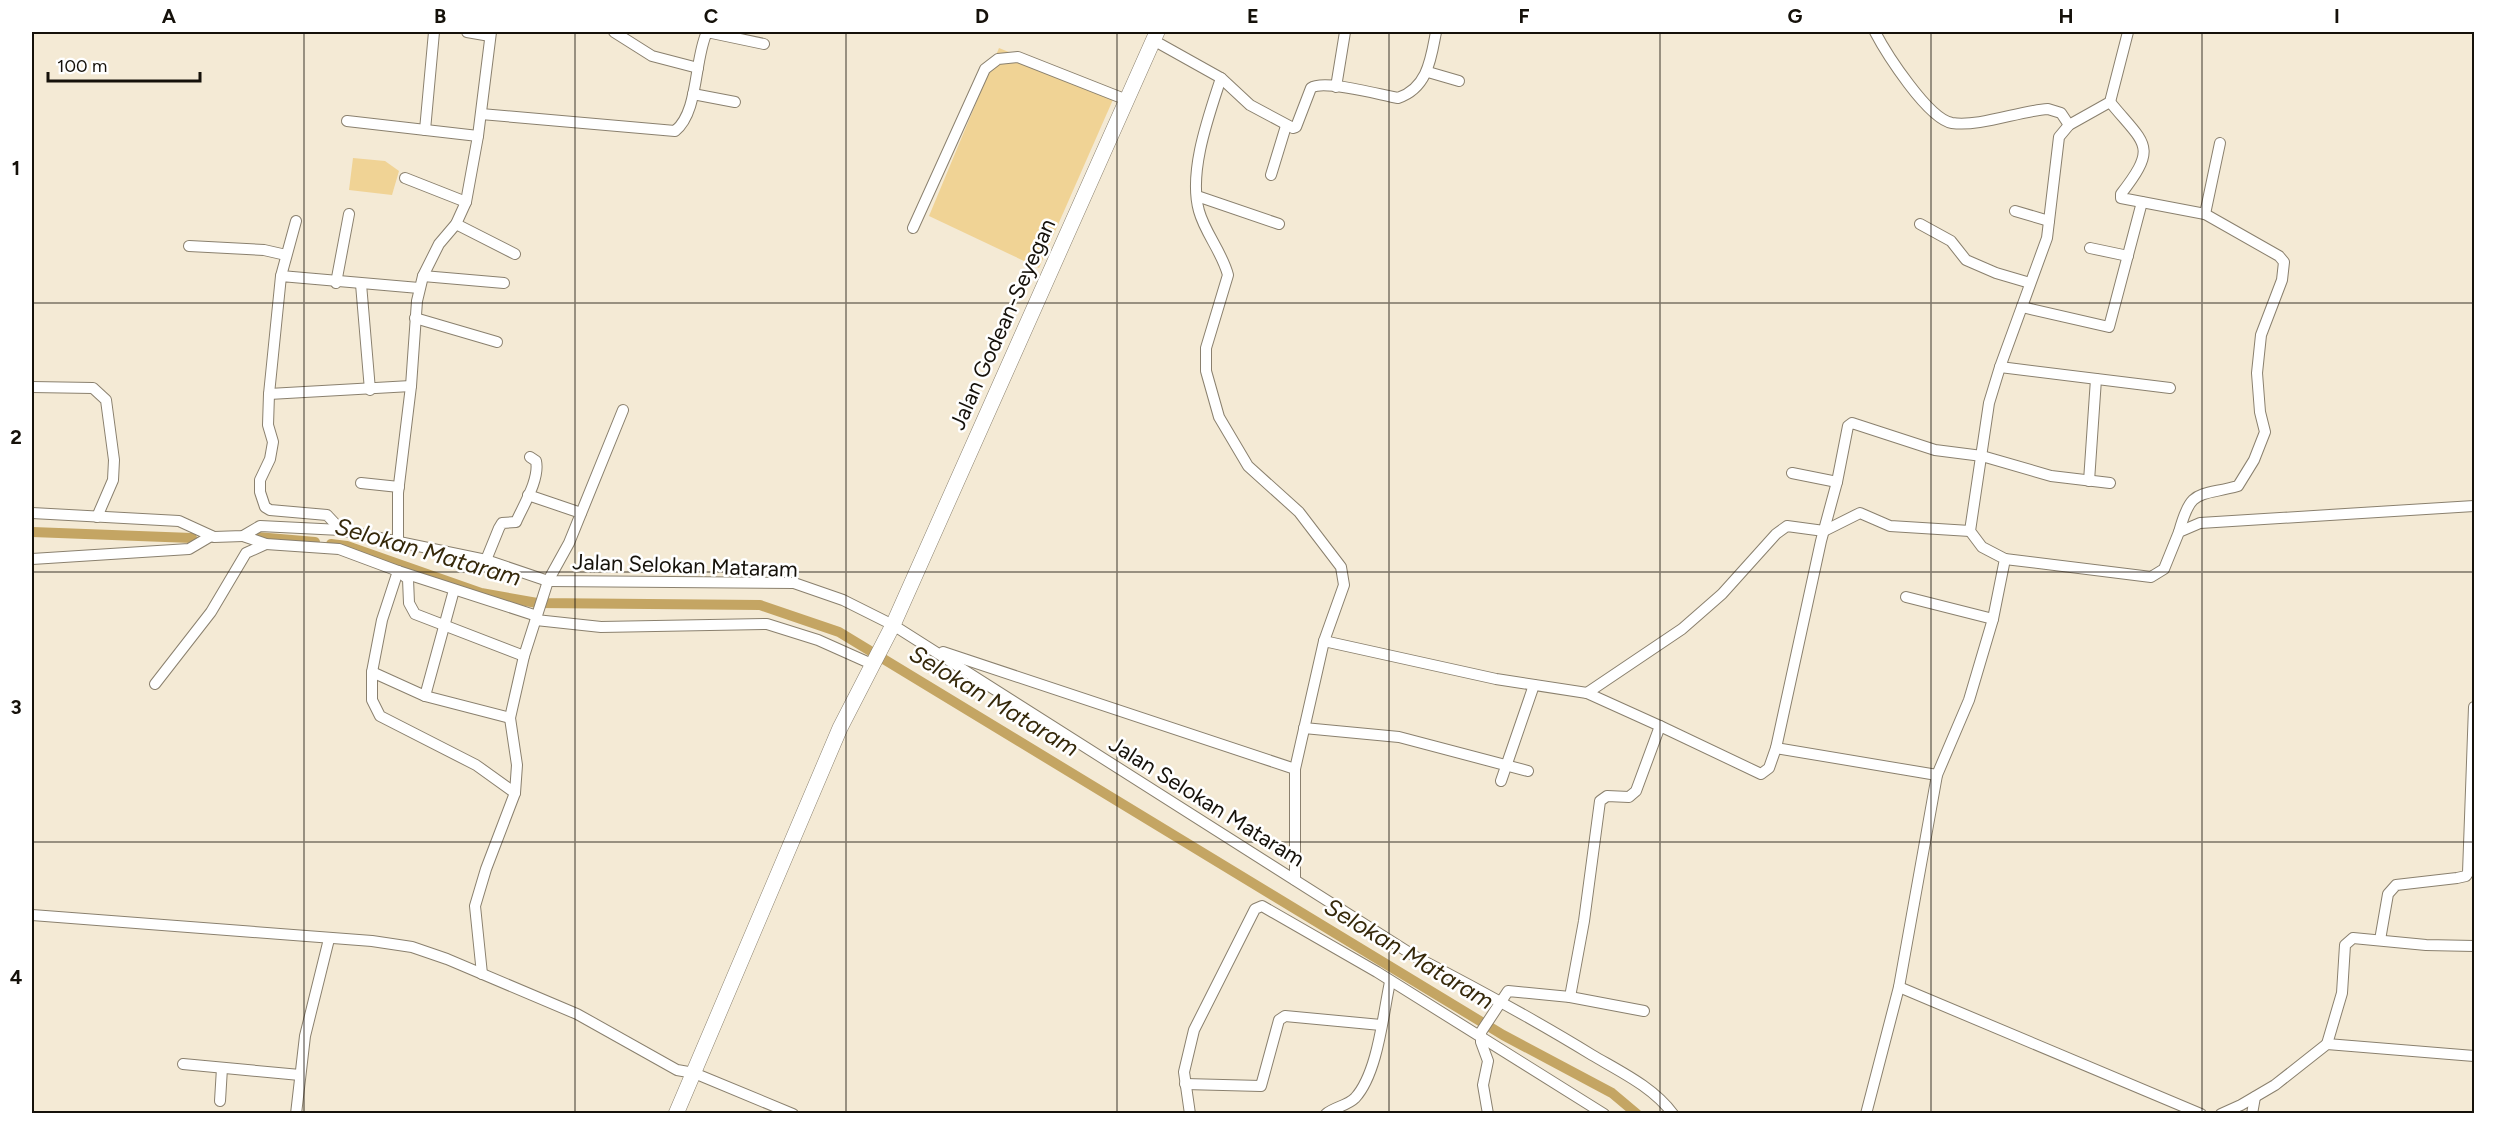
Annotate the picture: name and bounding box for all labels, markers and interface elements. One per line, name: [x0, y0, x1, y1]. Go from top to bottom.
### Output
text: A: [162, 4, 177, 28]
text: B: [434, 4, 446, 28]
text: C: [704, 4, 718, 28]
text: D: [975, 4, 989, 28]
text: E: [1247, 4, 1259, 28]
text: F: [1518, 4, 1530, 28]
text: G: [1788, 4, 1803, 28]
text: H: [2059, 4, 2074, 28]
text: I: [2334, 4, 2340, 28]
scale bar: [48, 45, 200, 83]
text: 100 m: [57, 55, 107, 77]
text: 1: [12, 156, 20, 180]
street label: Jalan Godean-Seyegan: [944, 214, 1061, 434]
text: 2: [10, 425, 22, 449]
water label: Selokan Mataram: [332, 511, 525, 592]
street label: Jalan Selokan Mataram: [572, 548, 798, 583]
water label: Selokan Mataram: [904, 639, 1084, 763]
text: 3: [10, 695, 22, 719]
street label: Jalan Selokan Mataram: [1104, 730, 1310, 873]
water label: Selokan Mataram: [1319, 892, 1499, 1016]
text: 4: [10, 965, 23, 989]

